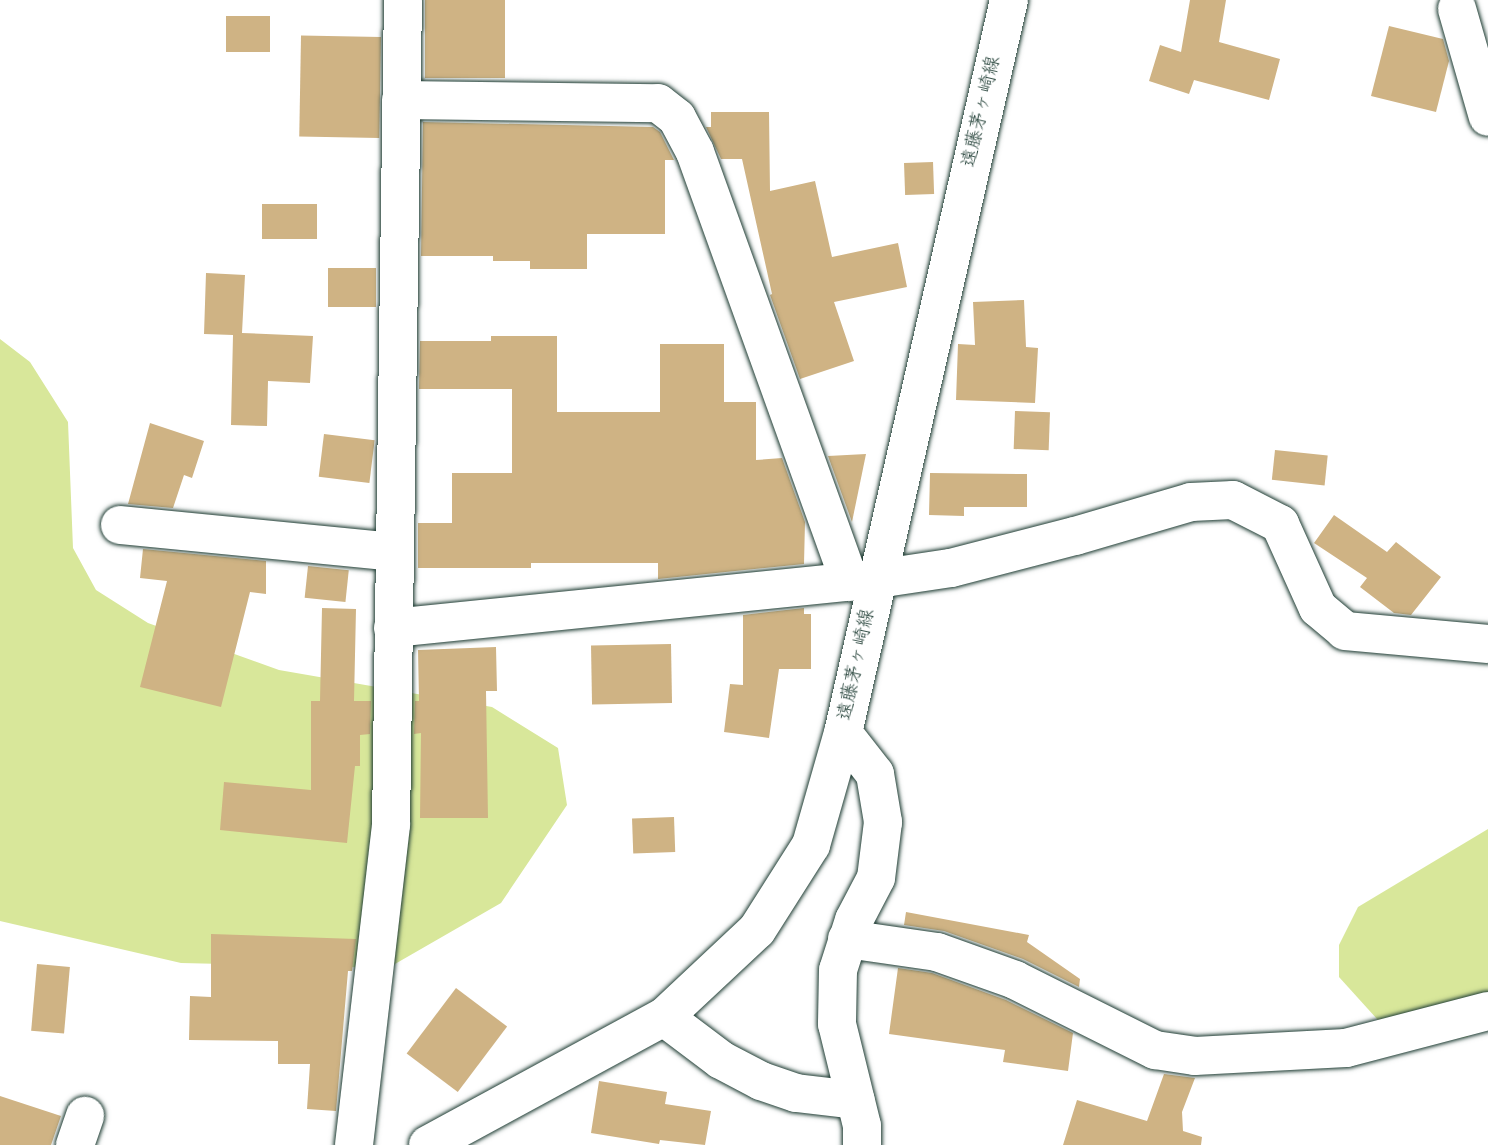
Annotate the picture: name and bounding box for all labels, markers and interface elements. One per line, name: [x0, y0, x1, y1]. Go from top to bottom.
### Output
street label: 遠藤茅ヶ崎線: [959, 54, 1007, 170]
street label: 遠藤茅ヶ崎線: [835, 607, 881, 723]

